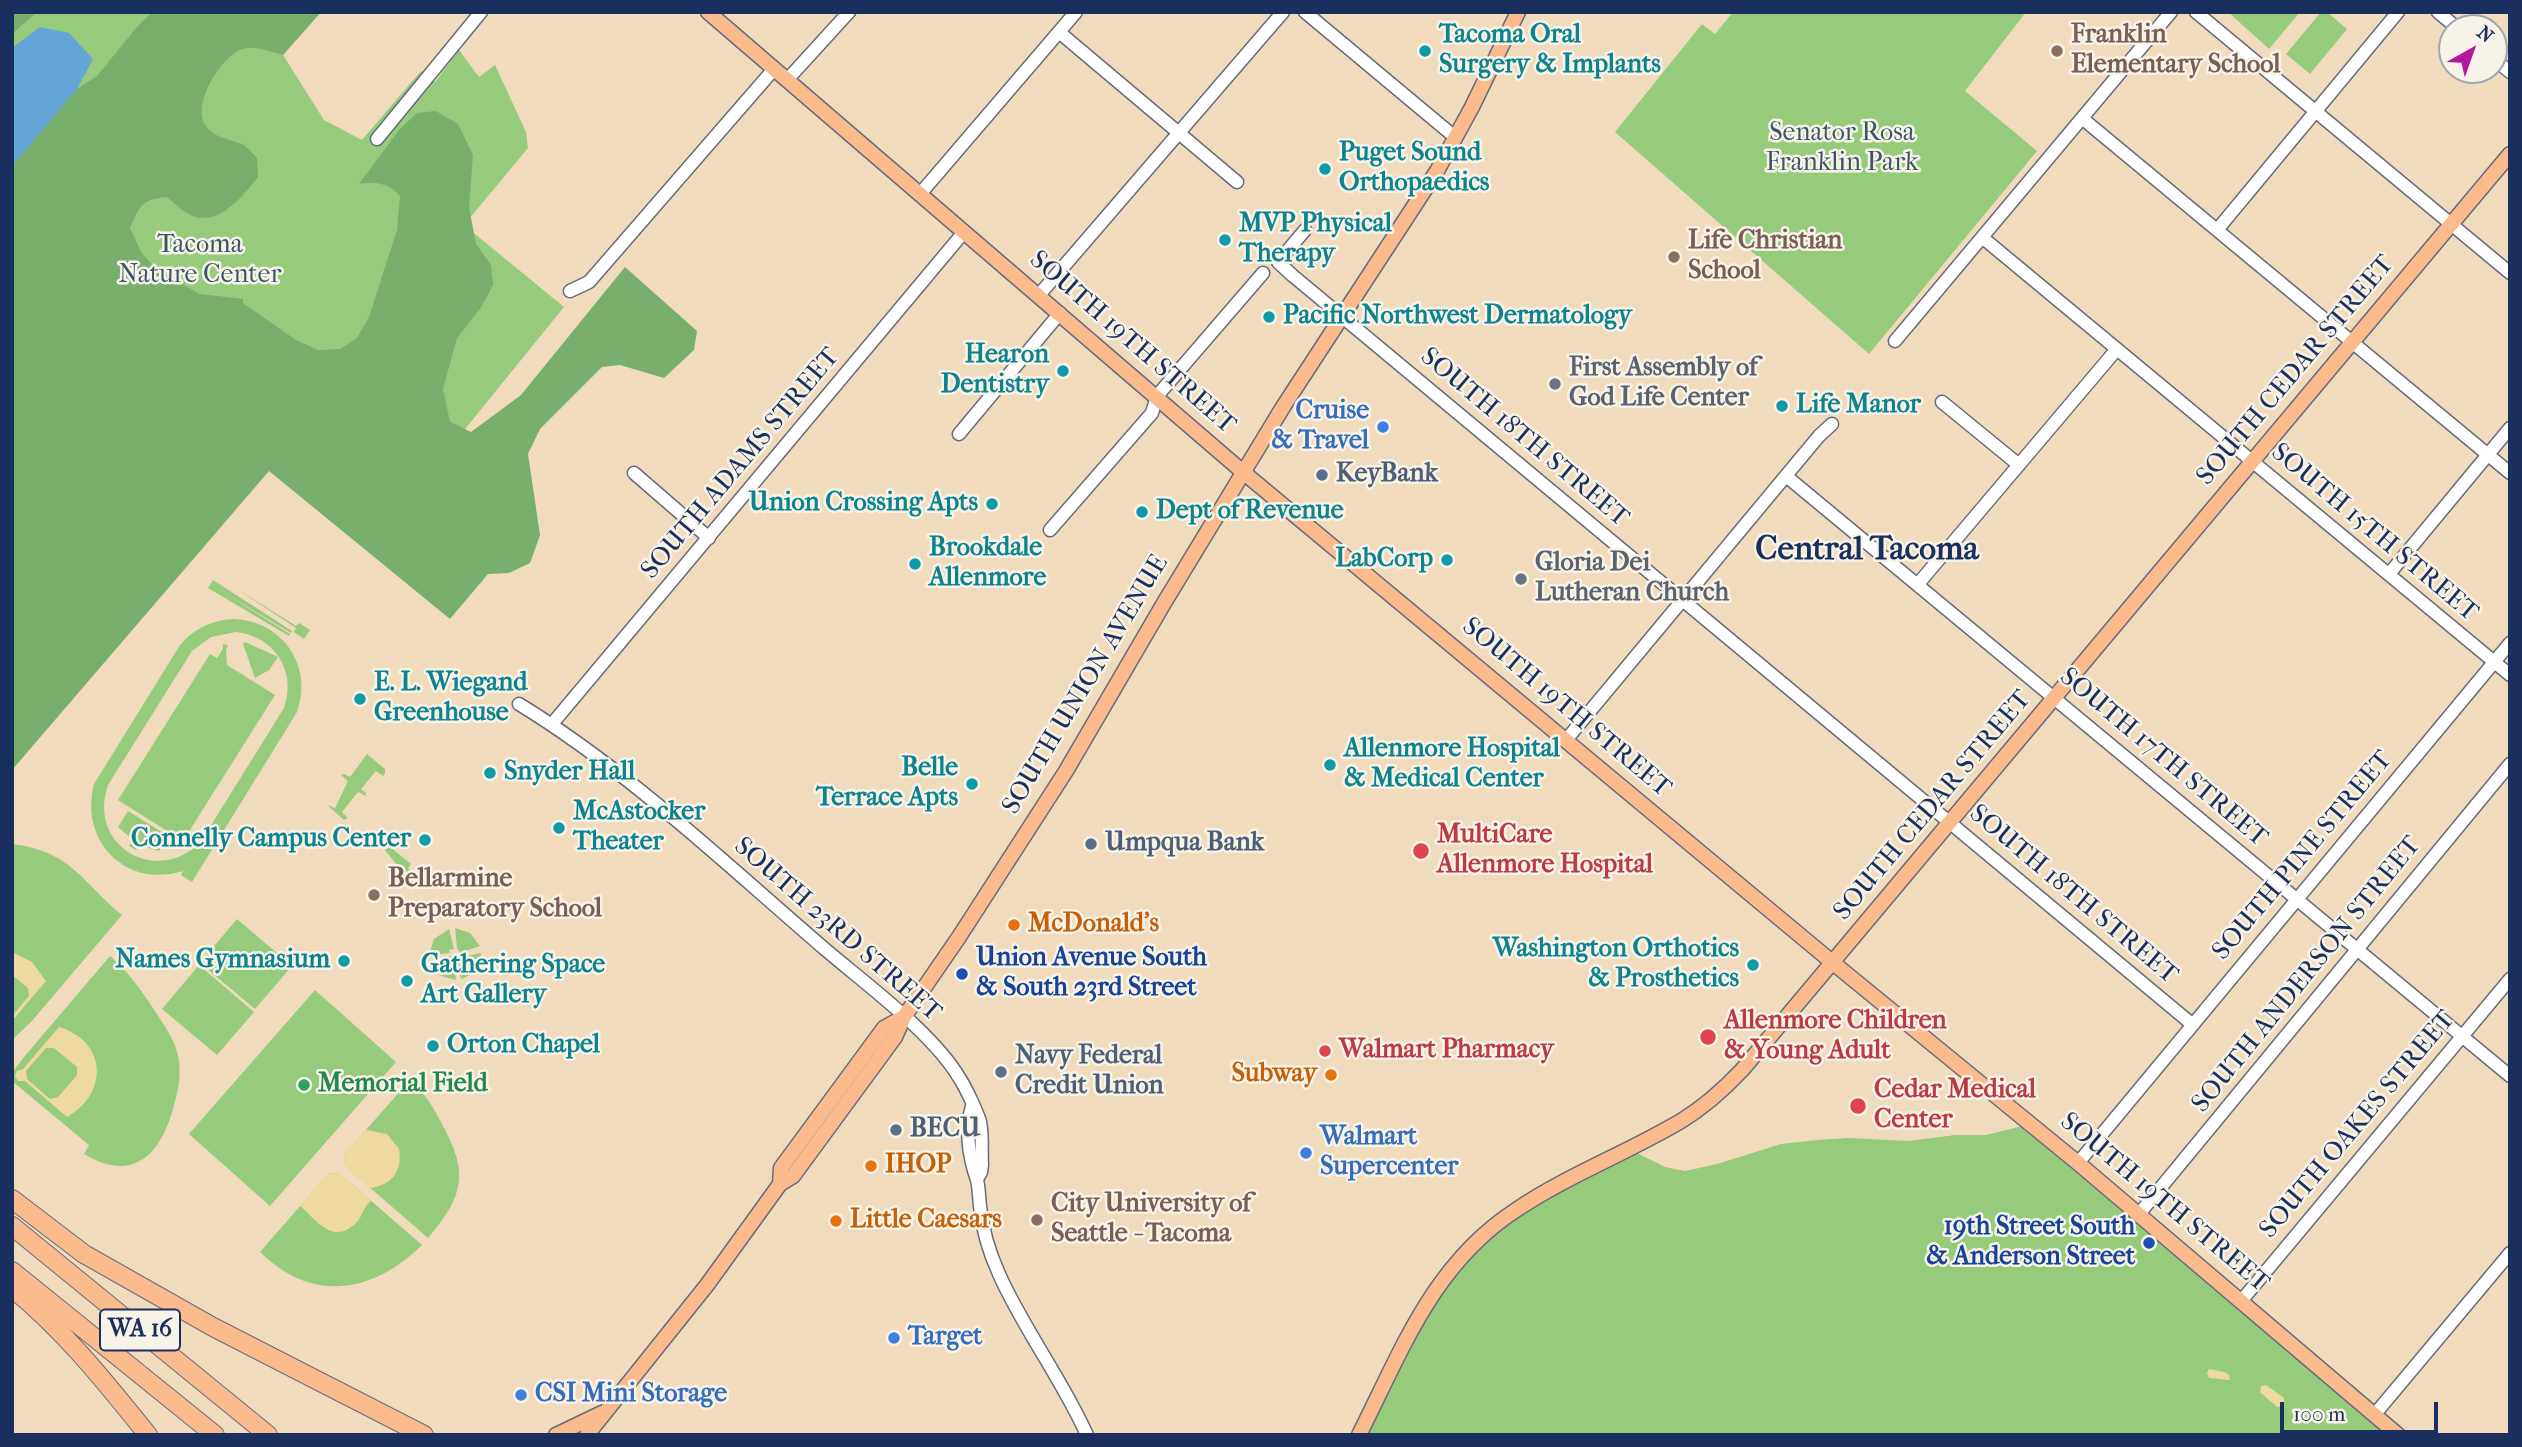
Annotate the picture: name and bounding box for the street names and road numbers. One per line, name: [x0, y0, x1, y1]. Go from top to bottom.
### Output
street label: SOUTH 19TH STREET: [1023, 245, 1241, 441]
street label: SOUTH CEDAR STREET: [2191, 250, 2401, 492]
street label: SOUTH ADAMS STREET: [635, 342, 847, 586]
street label: SOUTH 18TH STREET: [1413, 342, 1635, 534]
street label: SOUTH 15TH STREET: [2264, 437, 2484, 629]
street label: SOUTH UNION AVENUE: [996, 550, 1176, 820]
street label: SOUTH 19TH STREET: [1455, 612, 1677, 804]
street label: SOUTH 17TH STREET: [2053, 662, 2273, 854]
street label: SOUTH CEDAR STREET: [1828, 685, 2038, 927]
street label: SOUTH PINE STREET: [2206, 745, 2400, 967]
street label: SOUTH 18TH STREET: [1962, 799, 2184, 991]
street label: SOUTH 23RD STREET: [727, 831, 947, 1029]
street label: SOUTH ANDERSON STREET: [2186, 831, 2428, 1119]
street label: SOUTH OAKES STREET: [2254, 1005, 2462, 1245]
street label: SOUTH 19TH STREET: [2053, 1107, 2275, 1299]
road number: WA 16: [100, 1310, 180, 1350]

